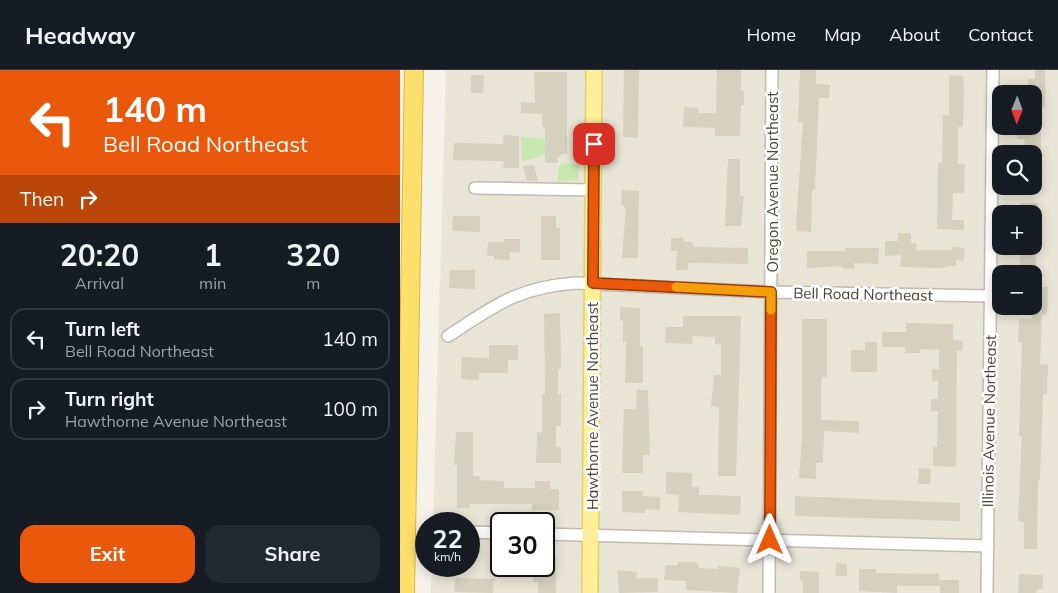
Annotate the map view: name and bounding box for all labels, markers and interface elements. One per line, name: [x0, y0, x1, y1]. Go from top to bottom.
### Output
text: Headway: [25, 20, 135, 50]
text: Home: [746, 23, 796, 46]
text: Map: [824, 23, 861, 46]
text: About: [889, 23, 940, 46]
text: Contact: [968, 23, 1033, 46]
north arrow: [992, 85, 1042, 135]
map controls: [992, 85, 1042, 315]
text: 140 m: [103, 87, 207, 131]
icon: left: [20, 90, 85, 155]
street label: Oregon Avenue Northeast: [763, 92, 782, 273]
pin: [573, 123, 615, 165]
text: Bell Road Northeast: [103, 130, 308, 158]
icon: arrive: [580, 130, 608, 158]
button: search: [992, 145, 1042, 195]
icon: right: [74, 185, 102, 213]
text: Then: [20, 187, 64, 211]
button: +: [992, 205, 1042, 255]
text: 20:20: [60, 236, 139, 274]
text: 1: [204, 236, 222, 274]
text: 320: [286, 236, 340, 274]
button: −: [992, 265, 1042, 315]
text: Arrival: [75, 273, 124, 293]
text: min: [199, 273, 226, 293]
text: m: [306, 273, 320, 293]
street label: Bell Road Northeast: [793, 283, 933, 305]
street label: Hawthorne Avenue Northeast: [583, 302, 602, 510]
text: Turn left: [65, 317, 140, 341]
icon: left: [22, 325, 50, 353]
text: 140 m: [322, 327, 378, 351]
street label: Illinois Avenue Northeast: [978, 335, 1000, 507]
text: Bell Road Northeast: [65, 341, 214, 361]
text: Turn right: [65, 387, 154, 411]
icon: right: [22, 395, 50, 423]
text: 100 m: [322, 397, 378, 421]
text: Hawthorne Avenue Northeast: [65, 411, 287, 431]
speed limit sign: 30: [490, 512, 555, 577]
position arrow: [743, 513, 795, 565]
text: 22: [432, 523, 463, 554]
button: Exit: [20, 525, 195, 583]
button: Share: [205, 525, 380, 583]
text: km/h: [434, 549, 461, 564]

